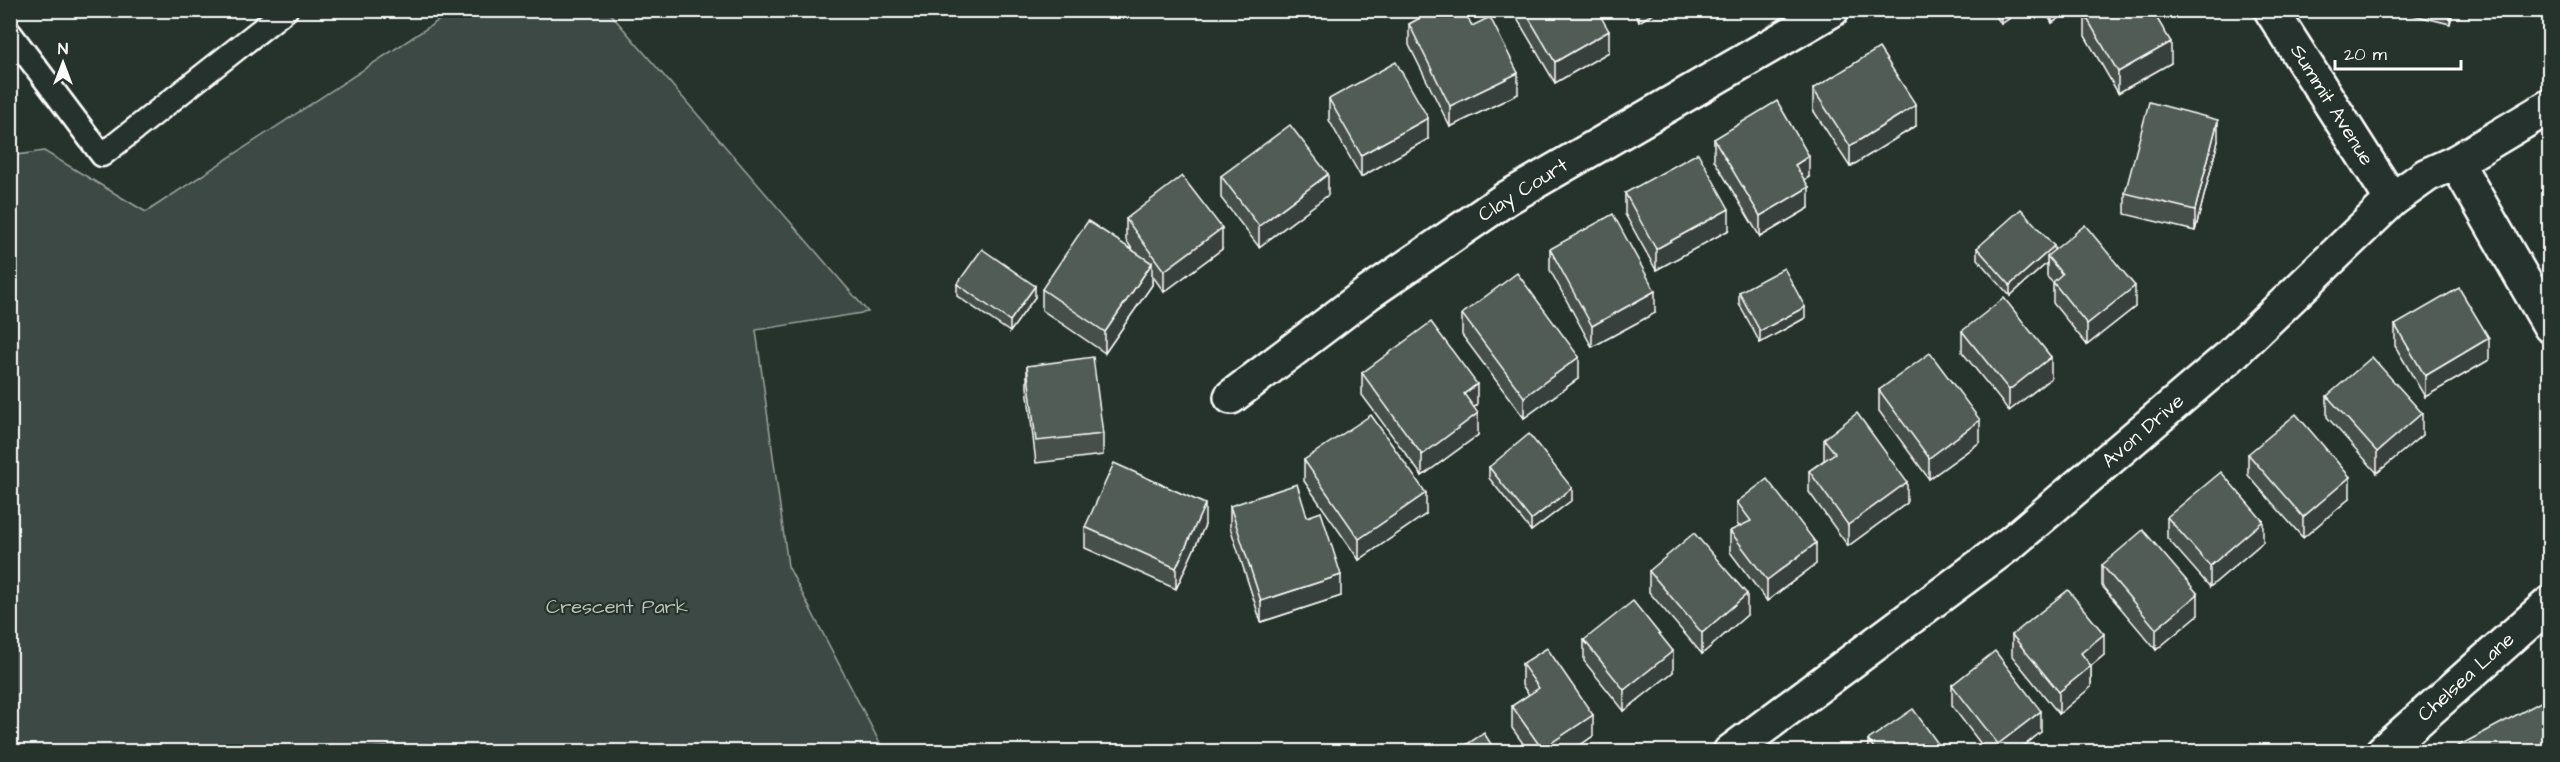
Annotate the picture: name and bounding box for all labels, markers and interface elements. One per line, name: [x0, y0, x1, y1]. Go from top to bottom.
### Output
north arrow: [33, 33, 93, 93]
scale bar: [2335, 33, 2461, 71]
text: N: [58, 38, 68, 60]
street label: Summit Avenue: [2283, 39, 2381, 171]
text: 20 m: [2344, 42, 2387, 67]
street label: Clay Court: [1473, 151, 1574, 230]
street label: Avon Drive: [2096, 387, 2190, 475]
park label: Crescent Park: [546, 593, 688, 621]
street label: Chelsea Lane: [2411, 626, 2521, 728]

